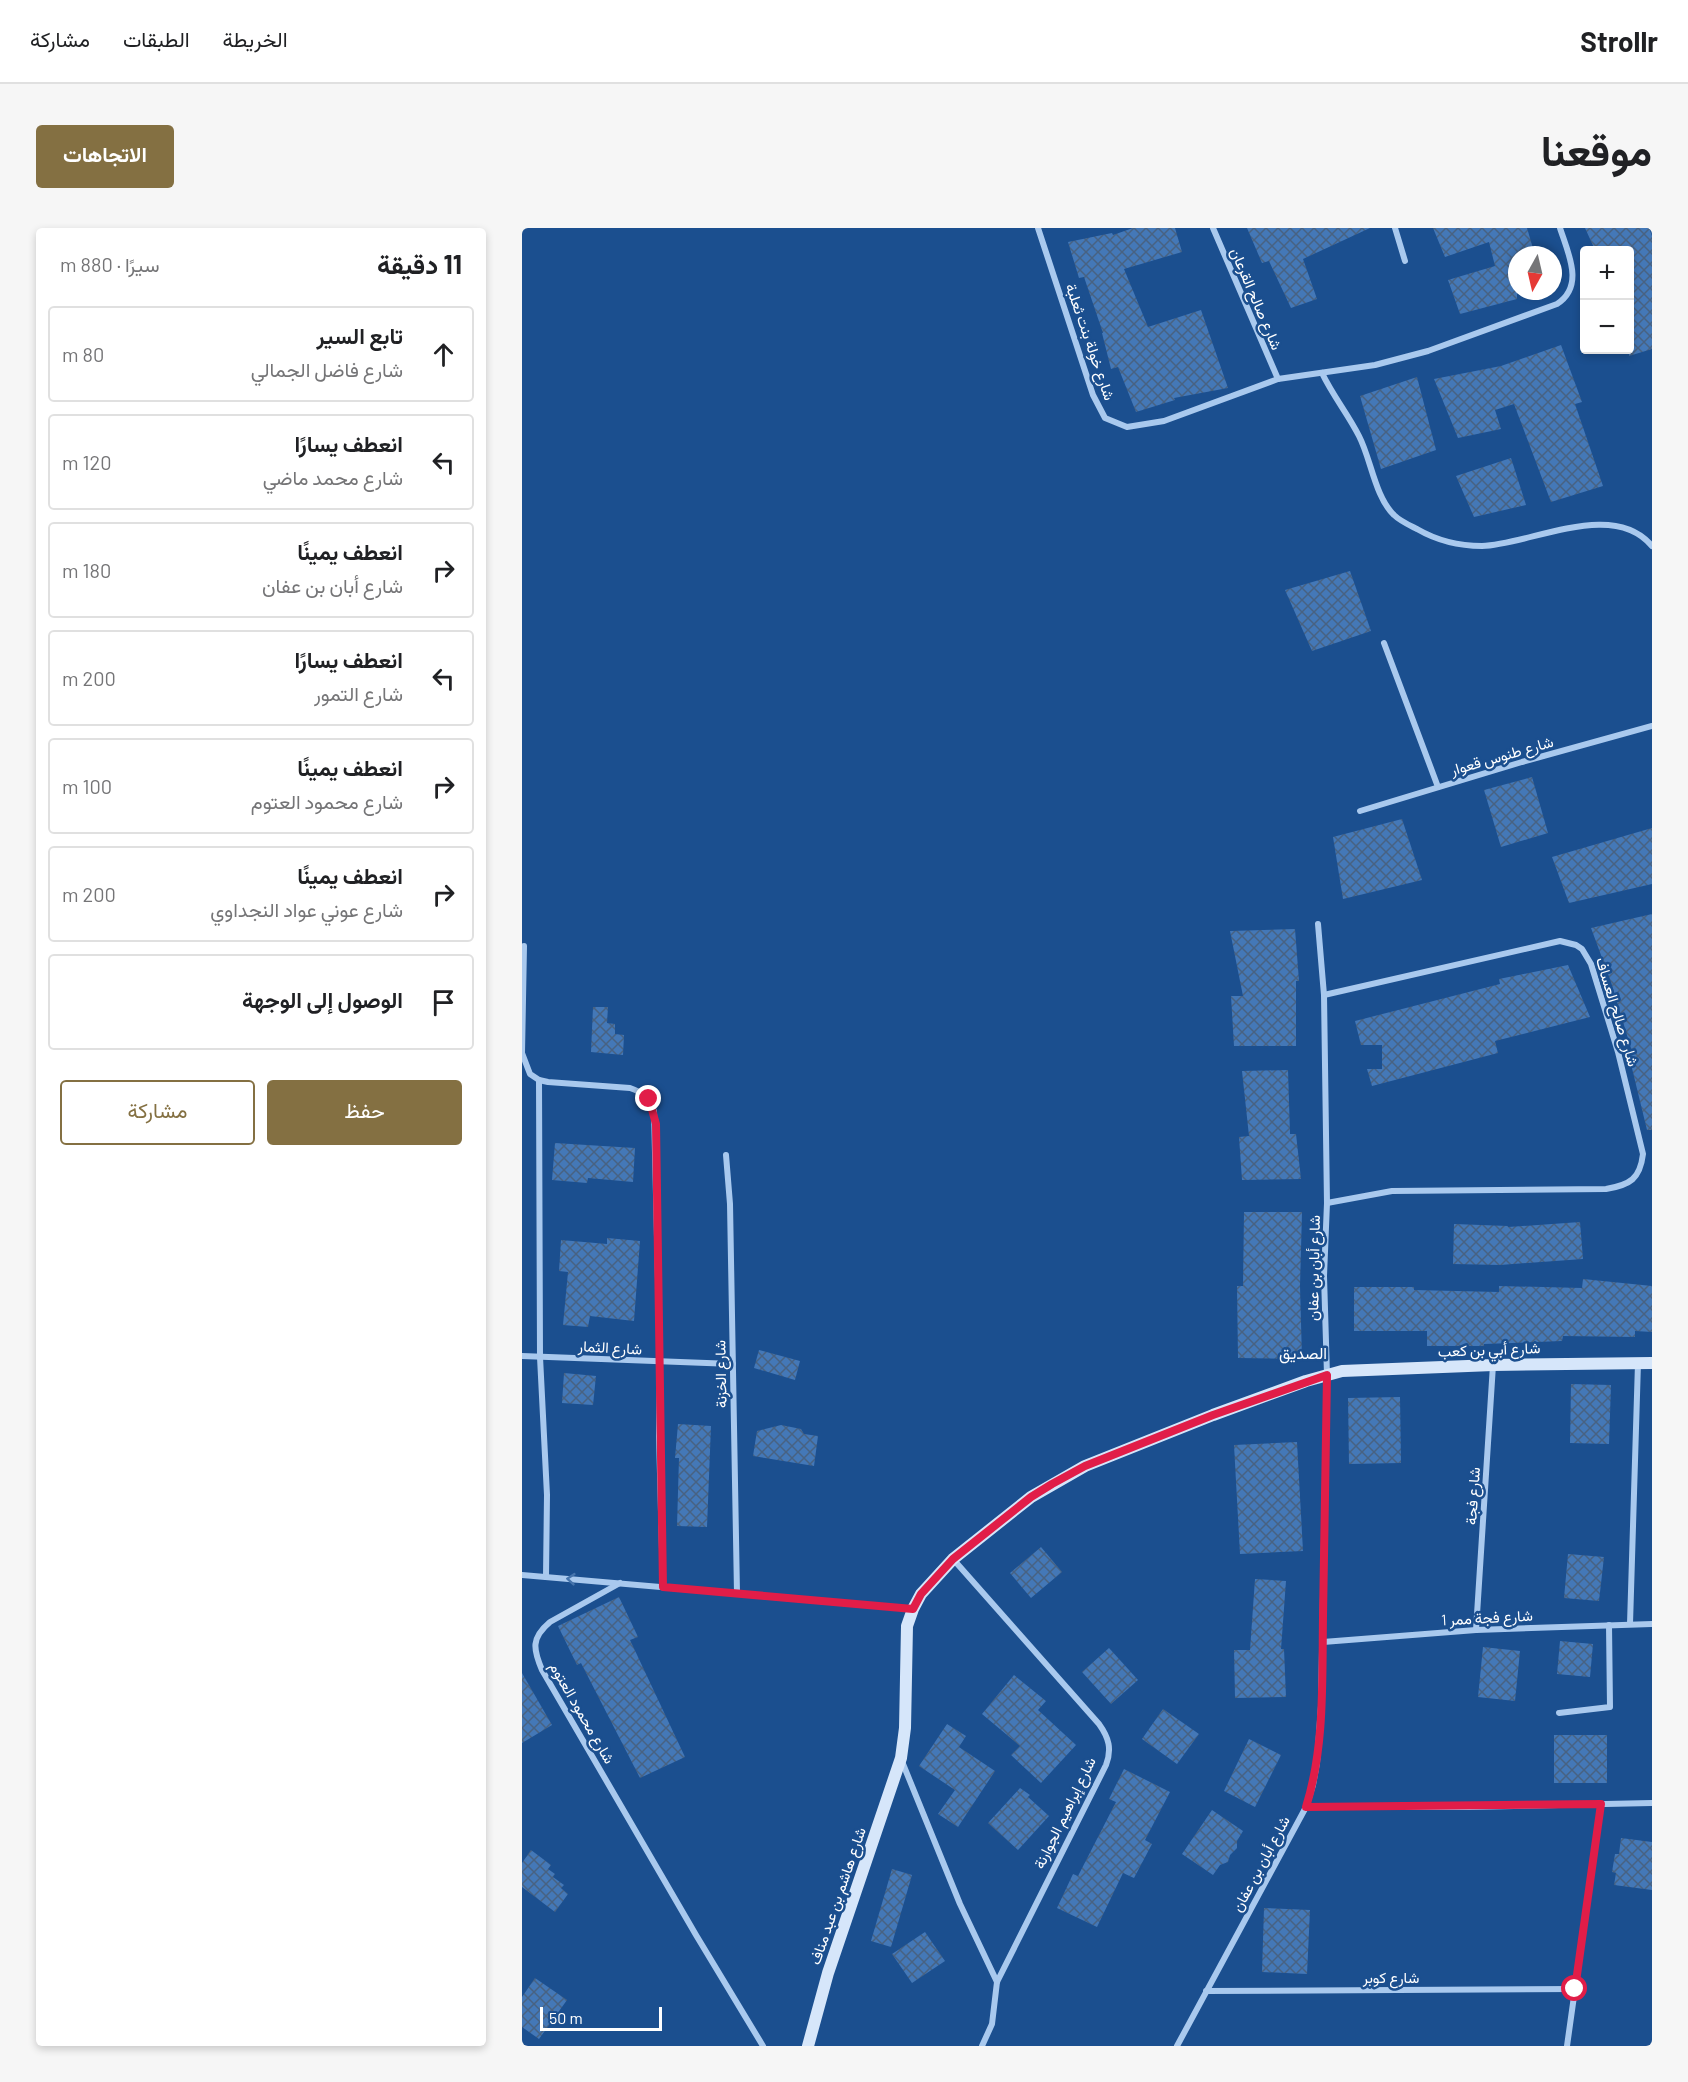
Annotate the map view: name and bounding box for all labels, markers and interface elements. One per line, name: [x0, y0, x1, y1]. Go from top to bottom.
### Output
text: Strollr: [1580, 24, 1658, 58]
text: مشاركة: [30, 26, 90, 51]
text: الطبقات: [123, 26, 190, 51]
text: الخريطة: [223, 26, 288, 51]
text: موقعنا: [1541, 124, 1652, 174]
button: الاتجاهات: [36, 125, 174, 188]
street label: شارع صالح القرعان: [1225, 245, 1287, 354]
north arrow: [1508, 246, 1562, 300]
map controls: [1580, 246, 1634, 354]
button: +: [1580, 246, 1634, 300]
text: 11 دقيقة: [377, 248, 462, 279]
text: سيرًا · 880 m: [60, 252, 160, 276]
street label: شارع خولة بنت ثعلبة: [1060, 281, 1119, 404]
button: −: [1580, 300, 1634, 354]
text: تابع السير: [317, 322, 403, 348]
icon: ahead: [427, 338, 460, 371]
text: 80 m: [62, 342, 104, 366]
text: شارع فاضل الجمالي: [251, 357, 403, 381]
text: انعطف يسارًا: [294, 430, 403, 456]
icon: left: [427, 446, 460, 479]
text: 120 m: [62, 450, 112, 474]
text: شارع محمد ماضي: [263, 465, 403, 489]
text: انعطف يمينًا: [297, 538, 403, 564]
icon: right: [427, 554, 460, 587]
text: 180 m: [62, 558, 111, 582]
text: شارع أبان بن عفان: [262, 573, 403, 597]
text: انعطف يسارًا: [294, 646, 403, 672]
icon: left: [427, 662, 460, 695]
text: 200 m: [62, 666, 116, 690]
text: شارع التمور: [314, 681, 403, 705]
street label: شارع طنوس قعوار: [1447, 732, 1556, 781]
text: انعطف يمينًا: [297, 754, 403, 780]
icon: right: [427, 770, 460, 803]
text: 100 m: [62, 774, 112, 798]
text: شارع محمود العتوم: [251, 789, 403, 813]
text: انعطف يمينًا: [297, 862, 403, 888]
icon: right: [427, 878, 460, 911]
text: 200 m: [62, 882, 116, 906]
text: شارع عوني عواد النجداوي: [210, 897, 403, 921]
street label: شارع صالح العساف: [1590, 955, 1643, 1070]
text: الوصول إلى الوجهة: [242, 986, 403, 1012]
icon: arrive: [427, 986, 460, 1019]
button: مشاركة: [60, 1080, 255, 1145]
button: حفظ: [267, 1080, 462, 1145]
route end: [635, 1085, 661, 1111]
street label: شارع أبان بن عفان: [1303, 1215, 1326, 1321]
street label: شارع الثمار: [576, 1336, 643, 1361]
street label: شارع أبي بن كعب: [1437, 1338, 1541, 1365]
street label: شارع الخزنة: [710, 1340, 733, 1408]
district label: الصديق: [1279, 1343, 1327, 1364]
street label: شارع فجة: [1461, 1466, 1486, 1526]
one-way arrow: [567, 1573, 576, 1586]
street label: شارع فجة ممر 1: [1441, 1606, 1534, 1631]
street label: شارع محمود العتوم: [544, 1659, 619, 1768]
street label: شارع إبراهيم الجوارنة: [1029, 1754, 1102, 1873]
street label: شارع أبان بن عفان: [1227, 1812, 1296, 1916]
street label: شارع هاشم بن عبد مناف: [805, 1824, 872, 1968]
street label: شارع كوبر: [1362, 1968, 1420, 1989]
route start: [1561, 1975, 1587, 2001]
scale bar: [540, 2004, 662, 2032]
text: 50 m: [549, 2008, 583, 2027]

